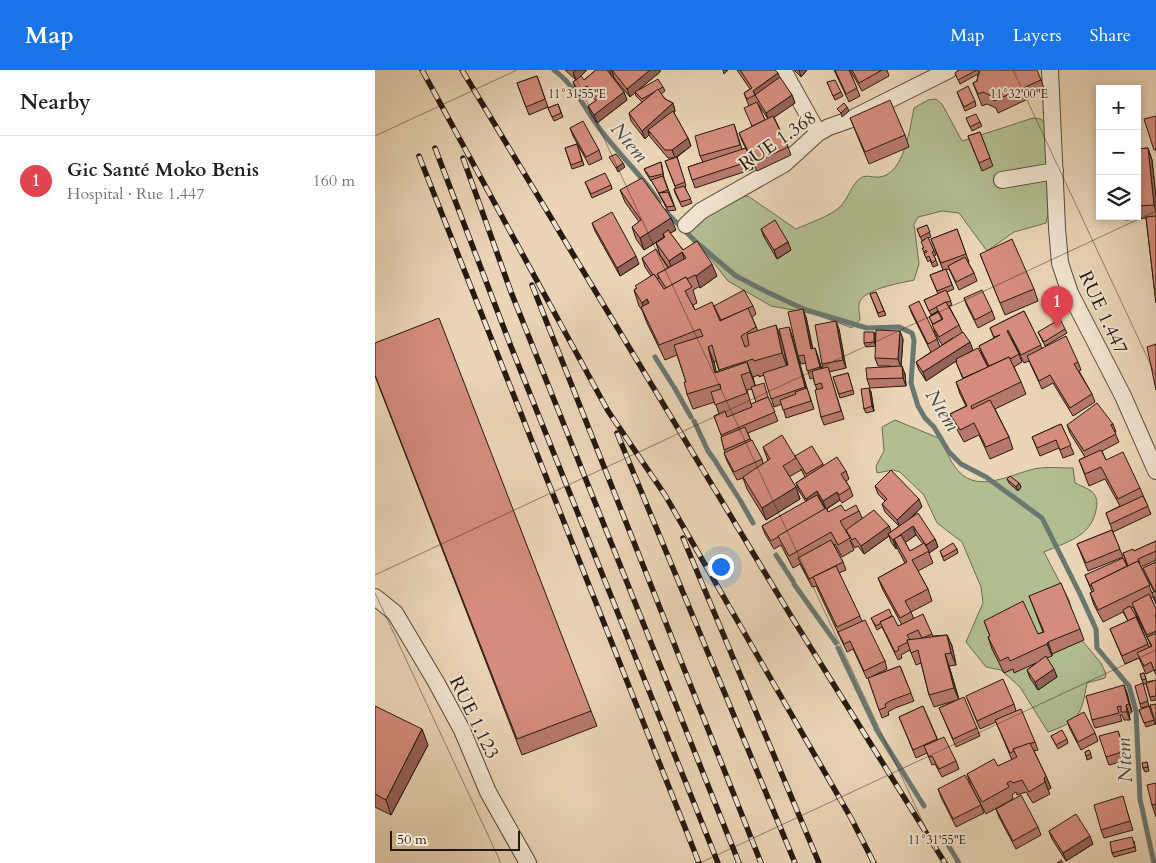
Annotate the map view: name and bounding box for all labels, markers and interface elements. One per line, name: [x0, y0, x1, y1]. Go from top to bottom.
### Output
text: Map: [25, 19, 74, 52]
text: Map: [950, 23, 985, 48]
text: Layers: [1013, 23, 1062, 48]
text: Share: [1090, 23, 1131, 48]
map controls: [1096, 85, 1141, 220]
button: +: [1096, 85, 1141, 130]
text: 11°31'55"E: [548, 86, 606, 102]
text: 11°32'00"E: [990, 86, 1048, 102]
text: Nearby: [20, 88, 91, 117]
street label: RUE 1.368: [734, 105, 822, 177]
water label: Ntem: [605, 116, 655, 168]
button: −: [1096, 130, 1141, 175]
text: Gic Santé Moko Benis: [67, 157, 259, 183]
text: 1: [32, 170, 40, 192]
text: 160 m: [313, 170, 355, 192]
button: layers: [1096, 175, 1141, 220]
text: Hospital · Rue 1.447: [67, 183, 204, 205]
street label: RUE 1.447: [1072, 266, 1134, 359]
pin: 1: [1041, 286, 1073, 327]
water label: Ntem: [919, 384, 966, 437]
your location: [708, 554, 734, 580]
street label: RUE 1.123: [443, 672, 505, 763]
water label: Ntem: [1110, 737, 1139, 783]
scale bar: [390, 828, 520, 851]
text: 50 m: [397, 830, 427, 849]
text: 11°31'55"E: [908, 832, 966, 848]

